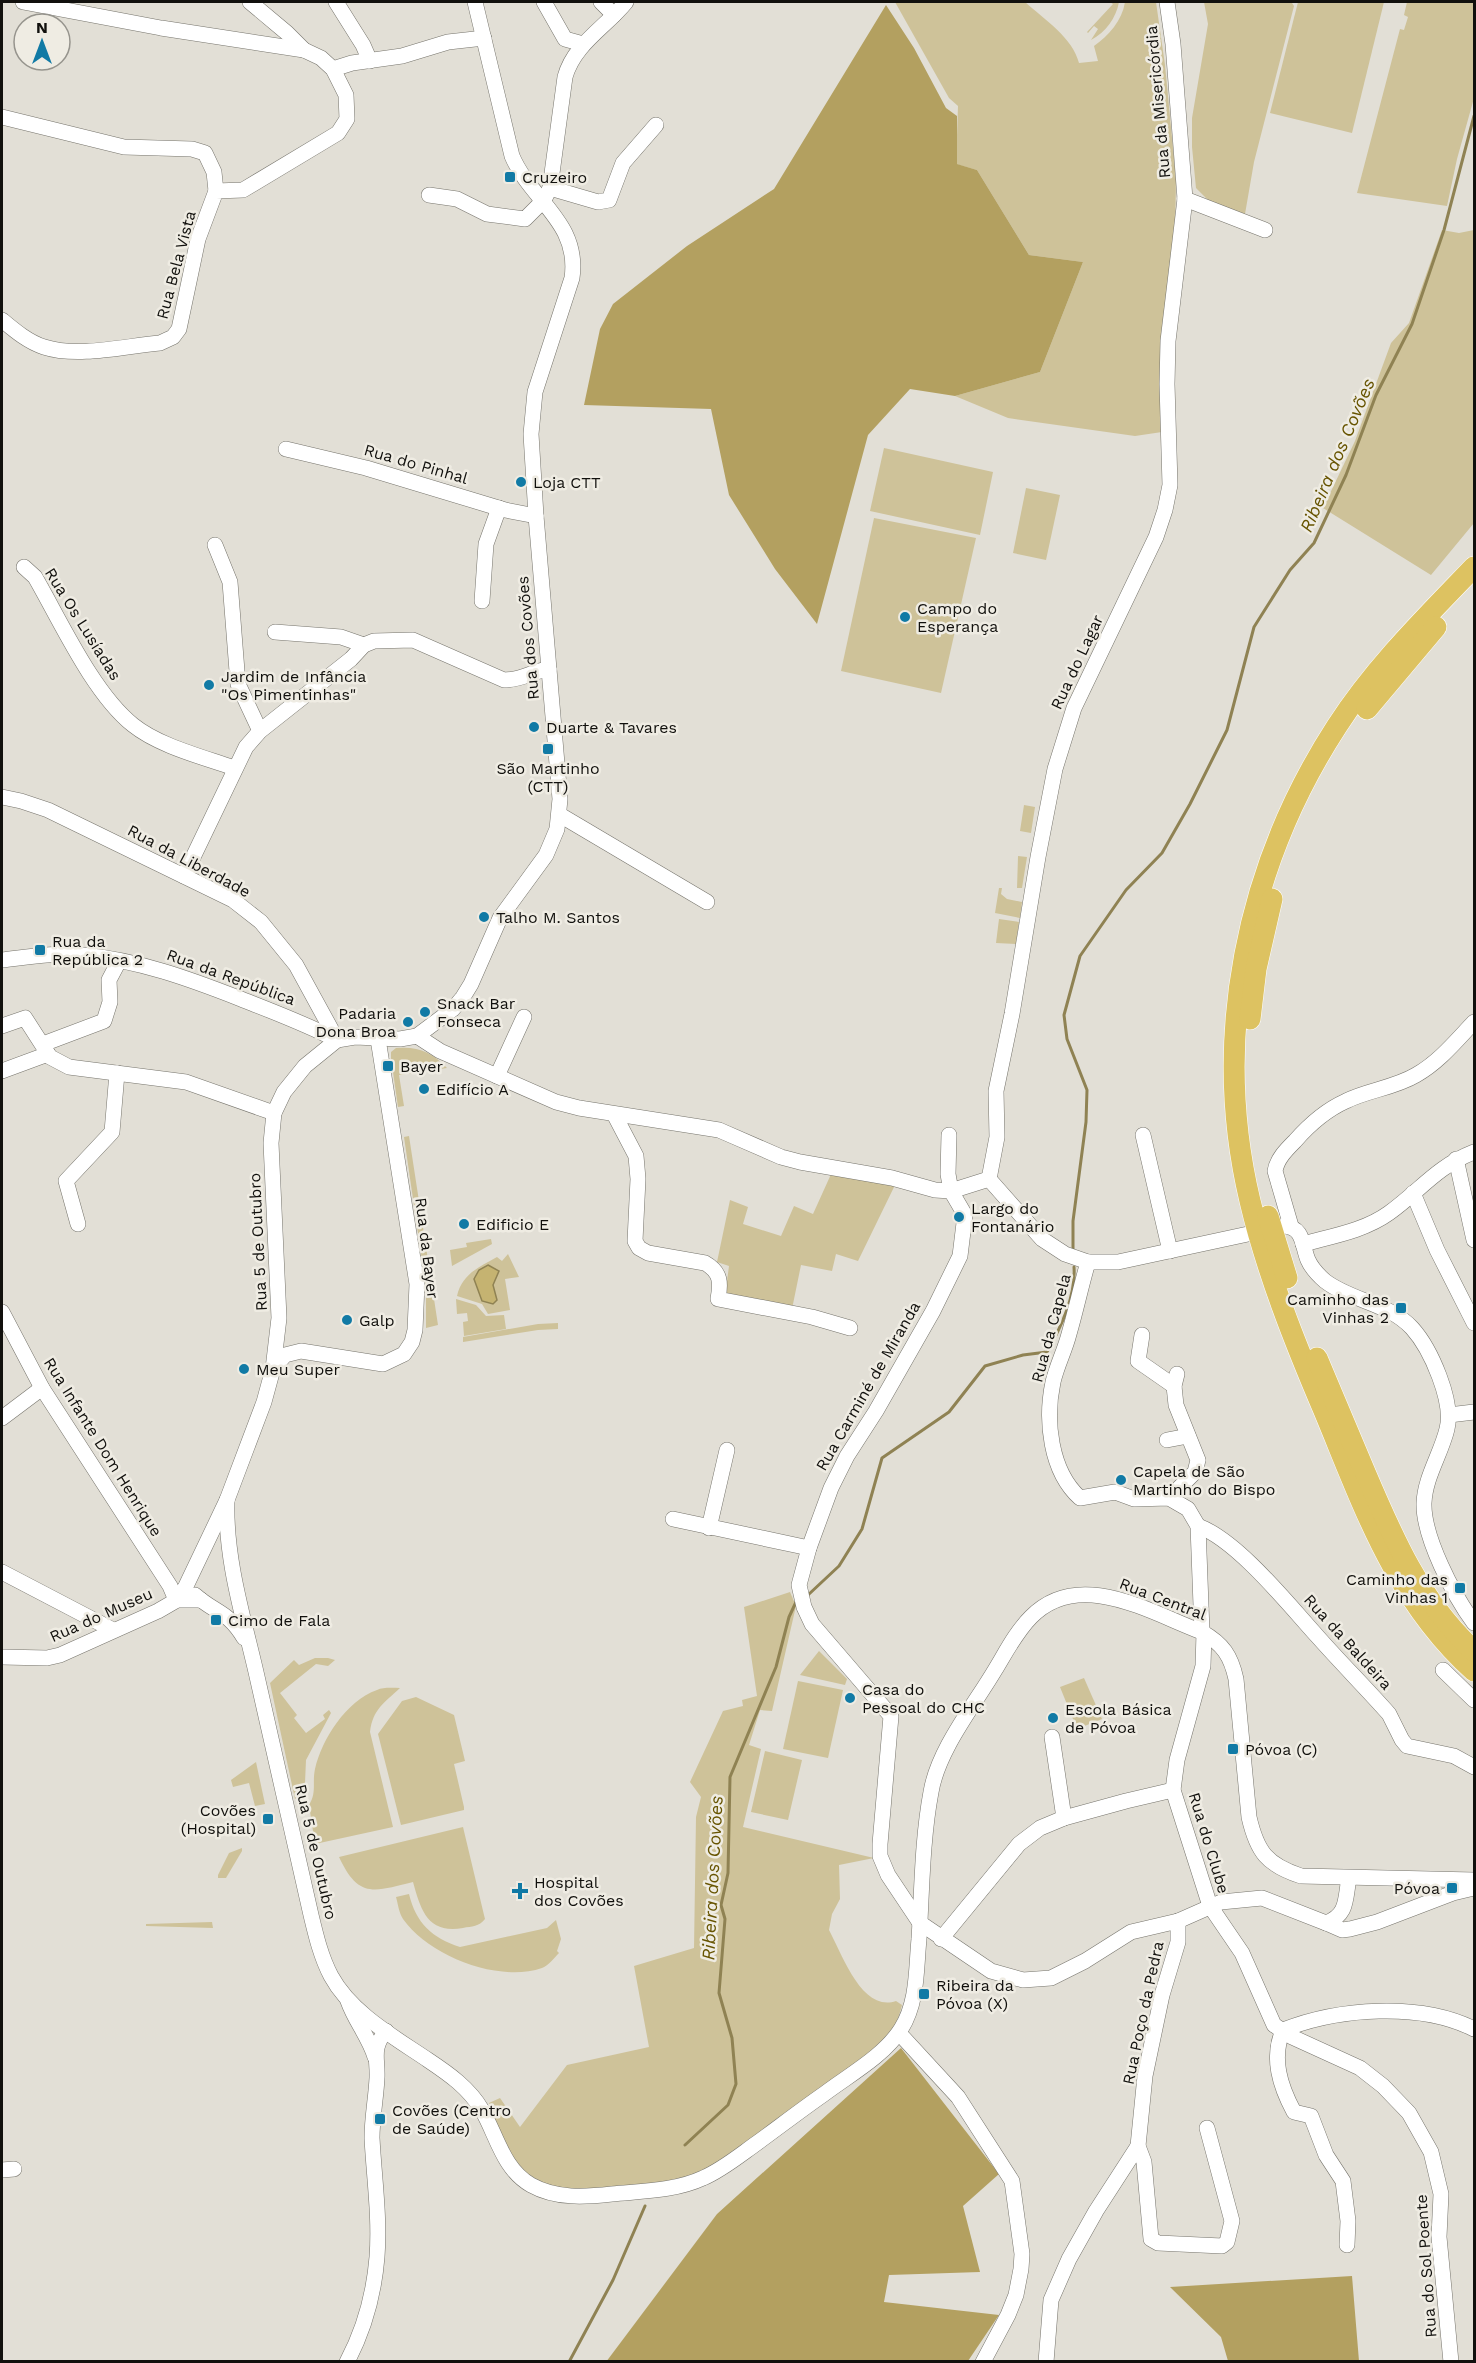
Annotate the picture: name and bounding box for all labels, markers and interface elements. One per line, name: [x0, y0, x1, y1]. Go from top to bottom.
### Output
north arrow: [12, 12, 72, 72]
text: N: [36, 18, 48, 37]
street label: Rua da Misericórdia: [1142, 25, 1174, 179]
place label: Cruzeiro: [522, 168, 587, 187]
marker: Cruzeiro: [503, 170, 517, 184]
street label: Rua Bela Vista: [152, 209, 200, 321]
water label: Ribeira dos Covões: [1295, 375, 1379, 535]
street label: Rua do Pinhal: [362, 440, 470, 488]
place label: Loja CTT: [533, 473, 601, 492]
marker: Loja CTT: [514, 475, 528, 489]
street label: Rua Os Lusíadas: [41, 564, 125, 684]
street label: Rua dos Covões: [513, 575, 543, 701]
place label: Campo do Esperança: [917, 599, 998, 636]
marker: Campo do Esperança: [898, 610, 912, 624]
street label: Rua do Lagar: [1047, 611, 1107, 712]
place label: Jardim de Infância "Os Pimentinhas": [221, 667, 366, 704]
marker: Jardim de Infância "Os Pimentinhas": [202, 678, 216, 692]
place label: Duarte & Tavares: [546, 718, 677, 737]
marker: Duarte & Tavares: [527, 720, 541, 734]
marker: São Martinho (CTT): [541, 742, 555, 756]
place label: São Martinho (CTT): [496, 759, 600, 796]
street label: Rua da Liberdade: [124, 821, 254, 901]
place label: Talho M. Santos: [496, 908, 620, 927]
marker: Talho M. Santos: [477, 910, 491, 924]
place label: Rua da República 2: [52, 932, 143, 969]
marker: Rua da República 2: [33, 943, 47, 957]
street label: Rua da República: [164, 945, 298, 1009]
place label: Snack Bar Fonseca: [437, 994, 516, 1031]
place label: Padaria Dona Broa: [315, 1004, 396, 1041]
marker: Snack Bar Fonseca: [418, 1005, 432, 1019]
marker: Padaria Dona Broa: [401, 1015, 415, 1029]
place label: Bayer: [400, 1057, 444, 1076]
marker: Bayer: [381, 1059, 395, 1073]
place label: Edifício A: [436, 1080, 509, 1099]
marker: Edifício A: [417, 1082, 431, 1096]
street label: Rua 5 de Outubro: [245, 1172, 271, 1312]
street label: Rua da Bayer: [411, 1196, 443, 1300]
place label: Largo do Fontanário: [971, 1199, 1054, 1236]
marker: Largo do Fontanário: [952, 1210, 966, 1224]
place label: Edificio E: [476, 1215, 549, 1234]
marker: Edificio E: [457, 1217, 471, 1231]
street label: Rua da Capela: [1027, 1271, 1075, 1385]
place label: Caminho das Vinhas 2: [1287, 1290, 1389, 1327]
street label: Rua Carminé de Miranda: [812, 1298, 924, 1474]
marker: Caminho das Vinhas 2: [1394, 1301, 1408, 1315]
place label: Galp: [359, 1311, 395, 1330]
marker: Galp: [340, 1313, 354, 1327]
street label: Rua Infante Dom Henrique: [40, 1354, 166, 1540]
place label: Meu Super: [256, 1360, 340, 1379]
marker: Meu Super: [237, 1362, 251, 1376]
place label: Capela de São Martinho do Bispo: [1133, 1462, 1275, 1499]
marker: Capela de São Martinho do Bispo: [1114, 1473, 1128, 1487]
place label: Caminho das Vinhas 1: [1346, 1570, 1448, 1607]
street label: Rua Central: [1117, 1574, 1209, 1624]
marker: Caminho das Vinhas 1: [1453, 1581, 1467, 1595]
street label: Rua do Museu: [47, 1584, 155, 1646]
street label: Rua da Baldeira: [1300, 1590, 1396, 1694]
place label: Cimo de Fala: [228, 1611, 330, 1630]
marker: Cimo de Fala: [209, 1613, 223, 1627]
place label: Casa do Pessoal do CHC: [862, 1680, 985, 1717]
marker: Casa do Pessoal do CHC: [843, 1691, 857, 1705]
place label: Escola Básica de Póvoa: [1065, 1700, 1171, 1737]
marker: Escola Básica de Póvoa: [1046, 1711, 1060, 1725]
place label: Póvoa (C): [1245, 1740, 1317, 1759]
marker: Póvoa (C): [1226, 1742, 1240, 1756]
street label: Rua 5 de Outubro: [291, 1782, 341, 1922]
street label: Rua do Clube: [1185, 1790, 1233, 1896]
water label: Ribeira dos Covões: [697, 1795, 727, 1961]
place label: Covões (Hospital): [181, 1801, 256, 1838]
marker: Covões (Hospital): [261, 1812, 275, 1826]
place label: Hospital dos Covões: [534, 1873, 624, 1910]
place label: Póvoa: [1394, 1879, 1440, 1898]
marker: Póvoa: [1445, 1881, 1459, 1895]
marker: Hospital dos Covões: [511, 1882, 529, 1900]
street label: Rua Poço da Pedra: [1119, 1940, 1167, 2086]
place label: Ribeira da Póvoa (X): [936, 1976, 1014, 2013]
marker: Ribeira da Póvoa (X): [917, 1987, 931, 2001]
place label: Covões (Centro de Saúde): [392, 2101, 511, 2138]
marker: Covões (Centro de Saúde): [373, 2112, 387, 2126]
street label: Rua do Sol Poente: [1412, 2194, 1440, 2338]

